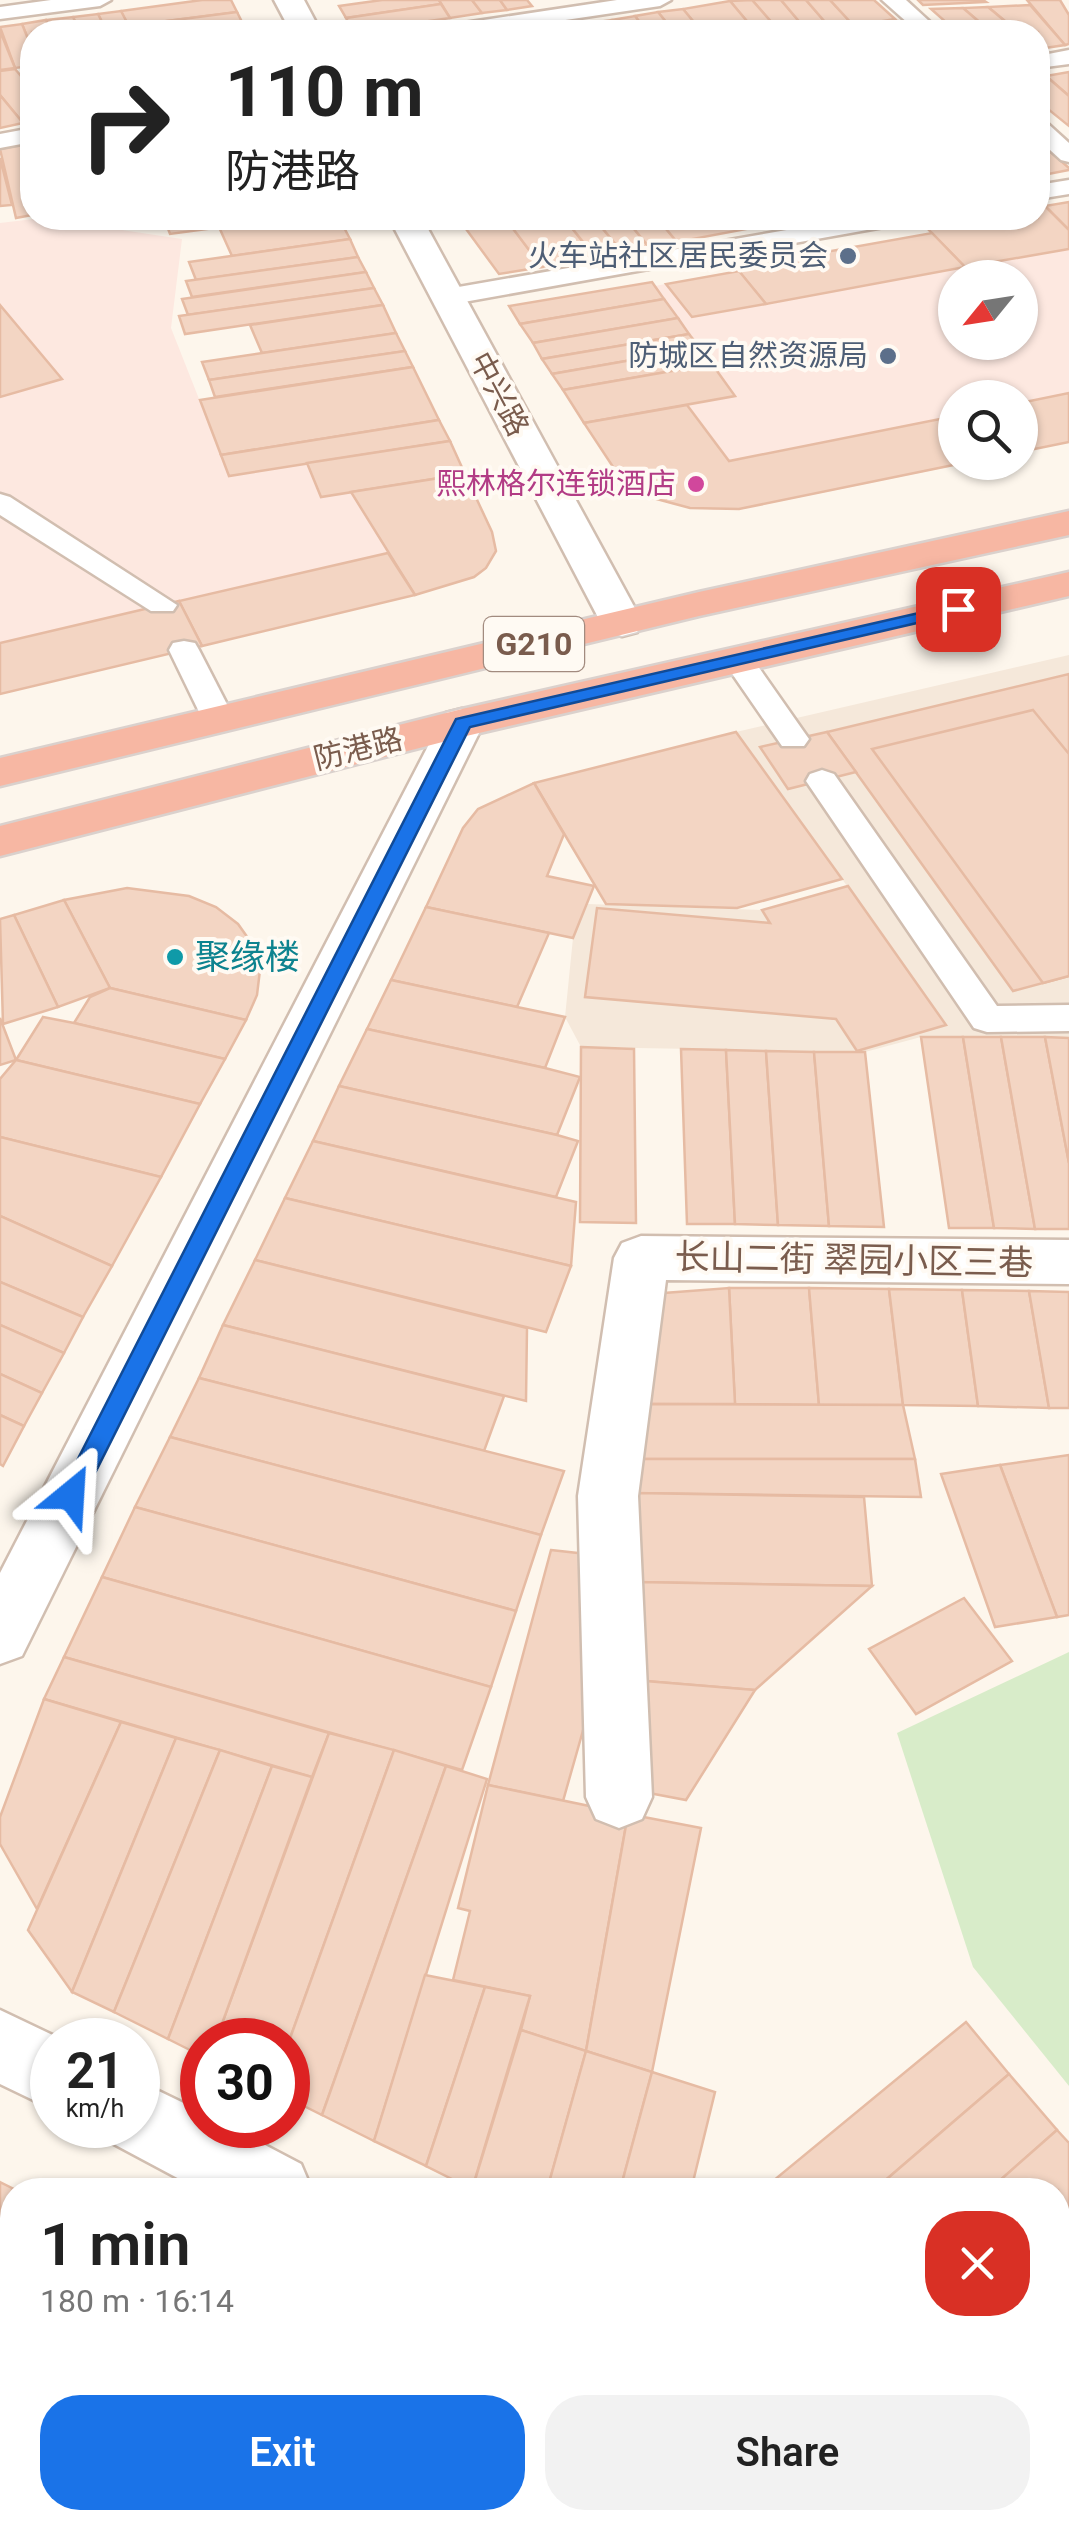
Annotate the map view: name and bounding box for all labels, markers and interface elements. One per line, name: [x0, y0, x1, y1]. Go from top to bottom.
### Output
text: 110 m: [225, 51, 424, 133]
icon: right: [60, 60, 190, 190]
text: 防港路: [225, 145, 360, 198]
place label: 火车站社区居民委员会: [528, 238, 828, 273]
marker: 火车站社区居民委员会: [837, 245, 859, 267]
north arrow: [938, 260, 1038, 360]
map controls: [938, 260, 1038, 480]
place label: 防城区自然资源局: [628, 338, 868, 373]
marker: 防城区自然资源局: [877, 345, 899, 367]
street label: 中兴路: [463, 346, 536, 442]
button: search: [938, 380, 1038, 480]
place label: 熙林格尔连锁酒店: [436, 466, 676, 501]
marker: 熙林格尔连锁酒店: [685, 473, 707, 495]
pin: [916, 567, 1001, 652]
icon: arrive: [931, 582, 986, 637]
road number: G210: [484, 617, 584, 671]
street label: 防港路: [310, 721, 406, 776]
place label: 聚缘楼: [195, 937, 300, 978]
marker: 聚缘楼: [164, 946, 186, 968]
street label: 长山二街 翠园小区三巷: [674, 1237, 1034, 1284]
position arrow: [19, 1443, 123, 1547]
speed limit sign: 30: [180, 2018, 310, 2148]
text: 21: [66, 2042, 124, 2100]
text: km/h: [66, 2094, 124, 2123]
text: 1 min: [40, 2209, 190, 2280]
button: close: [925, 2211, 1030, 2316]
text: 180 m · 16:14: [40, 2282, 234, 2320]
button: Exit: [40, 2395, 525, 2510]
button: Share: [545, 2395, 1030, 2510]

